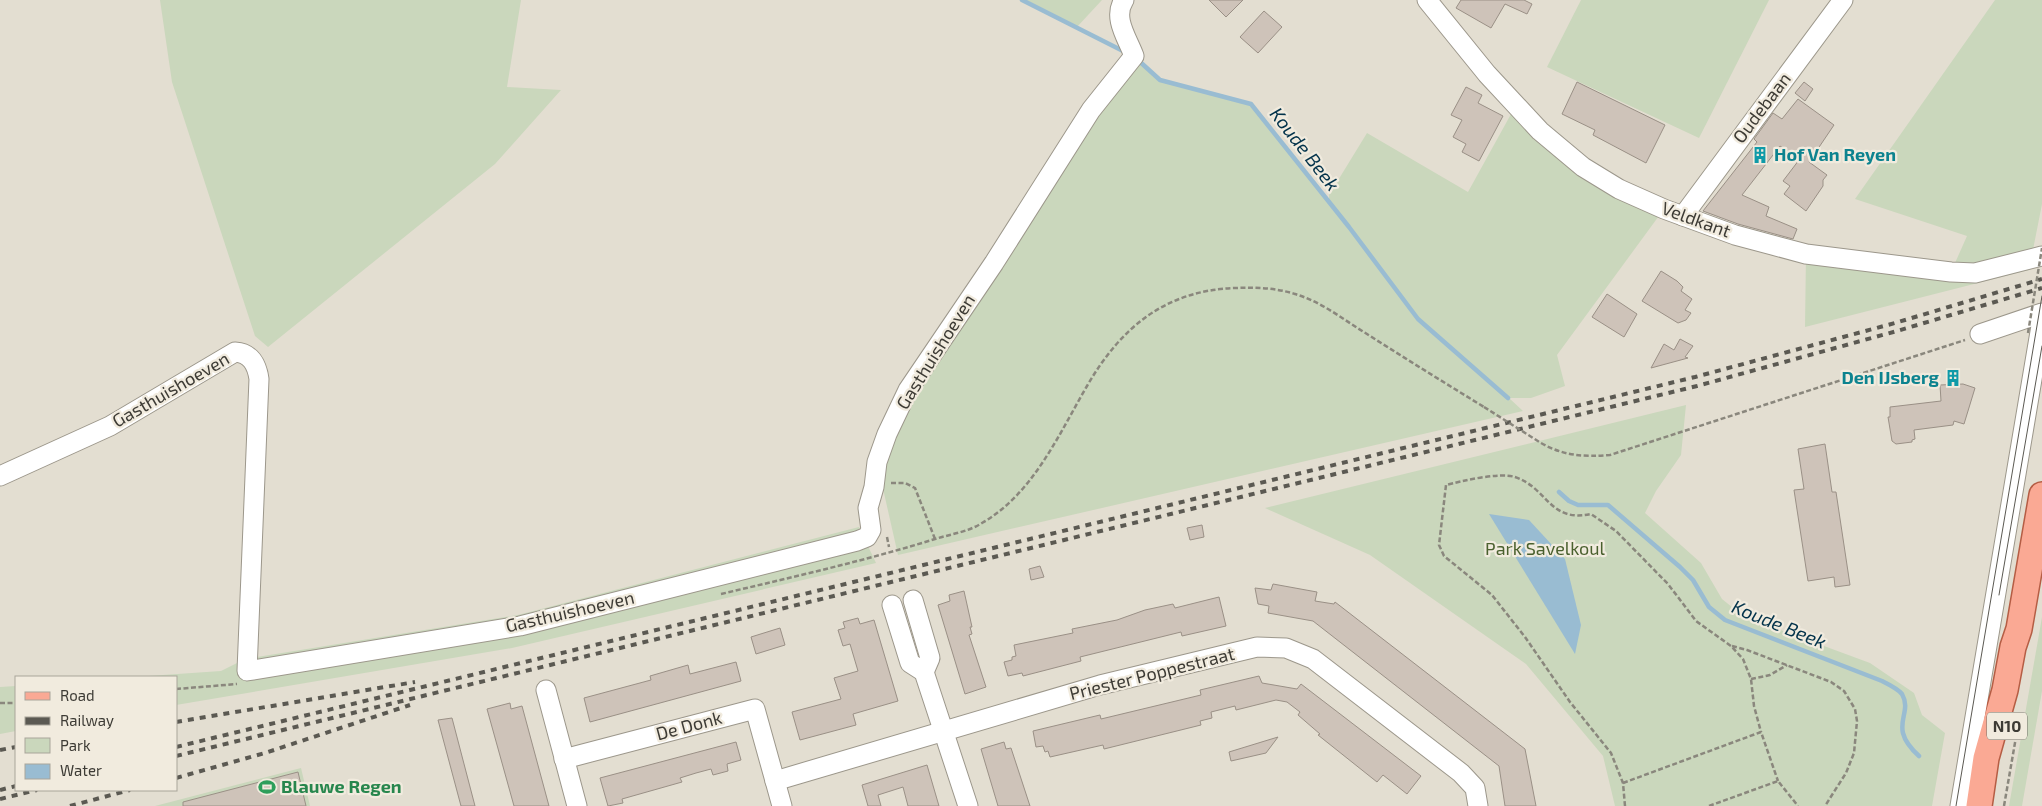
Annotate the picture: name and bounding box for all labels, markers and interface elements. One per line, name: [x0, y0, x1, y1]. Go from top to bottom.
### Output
street label: Oudebaan: [1728, 68, 1795, 147]
water label: Koude Beek: [1266, 102, 1345, 195]
place label: Hof Van Reyen: [1774, 143, 1896, 165]
building icon: Hof Van Reyen: [1750, 145, 1770, 165]
street label: Veldkant: [1659, 196, 1734, 242]
street label: Gasthuishoeven: [891, 290, 979, 413]
street label: Gasthuishoeven: [108, 347, 233, 432]
place label: Den IJsberg: [1841, 366, 1940, 388]
building icon: Den IJsberg: [1943, 368, 1963, 388]
park label: Park Savelkoul: [1485, 537, 1606, 559]
street label: Gasthuishoeven: [503, 586, 636, 637]
water label: Koude Beek: [1729, 594, 1830, 653]
street label: Priester Poppestraat: [1067, 642, 1237, 704]
legend: [15, 676, 178, 791]
text: Road: [60, 686, 95, 704]
street label: De Donk: [653, 706, 724, 744]
text: Railway: [60, 711, 114, 729]
road number: N10: [1987, 712, 2027, 739]
text: Park: [60, 736, 91, 754]
text: Water: [60, 761, 102, 779]
place label: Blauwe Regen: [281, 775, 402, 797]
sports icon: Blauwe Regen: [257, 777, 277, 797]

